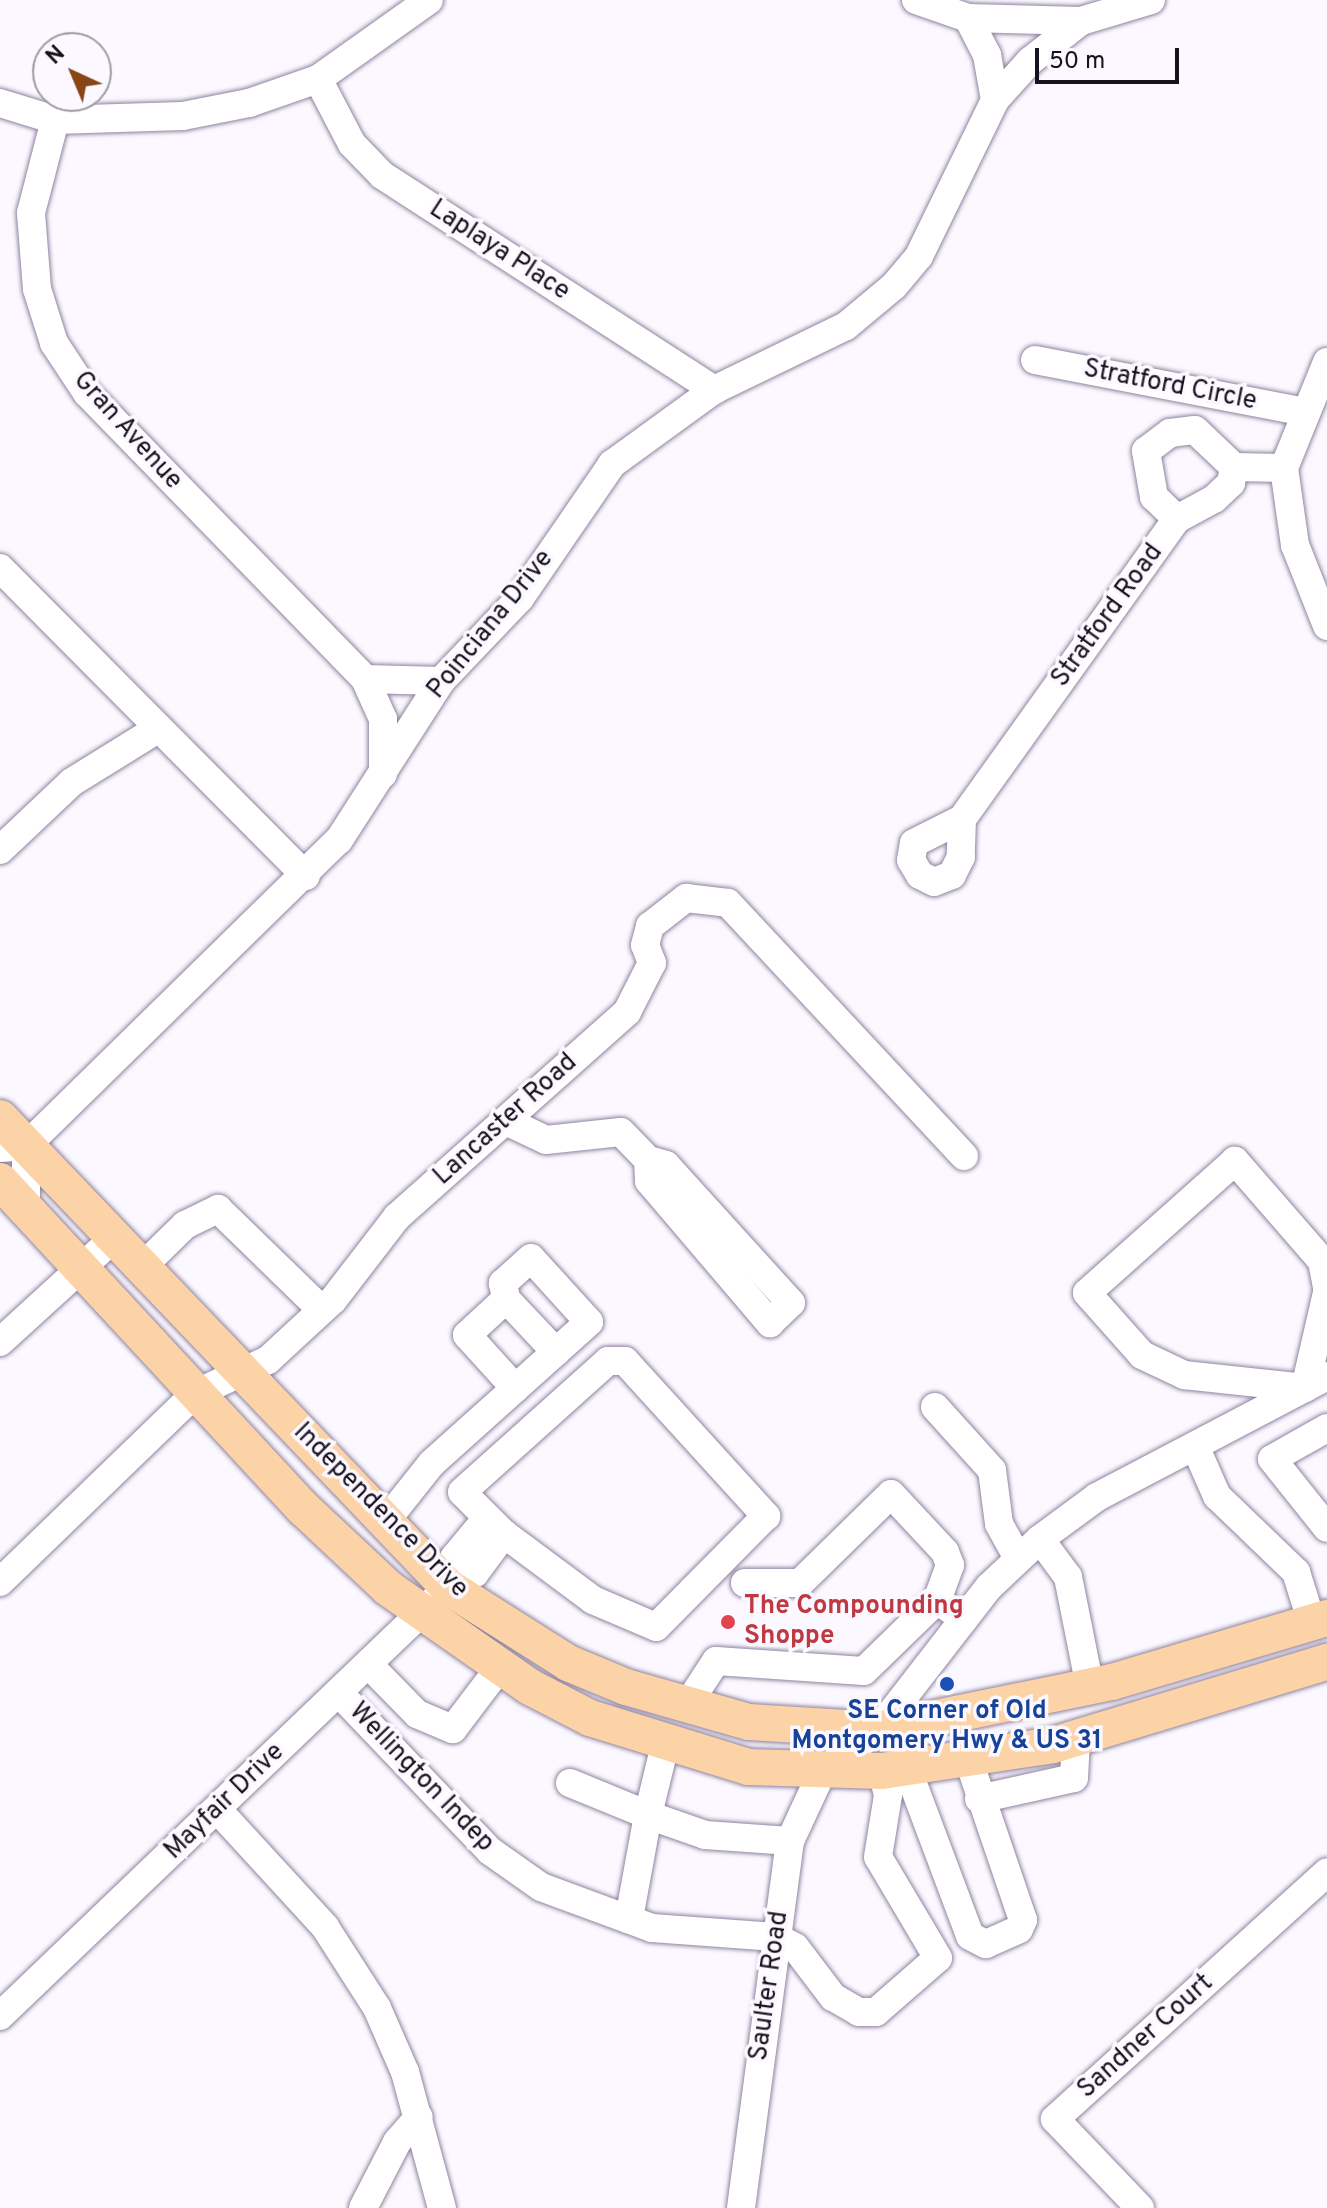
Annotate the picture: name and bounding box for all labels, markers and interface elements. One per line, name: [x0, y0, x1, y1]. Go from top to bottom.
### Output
north arrow: [32, 32, 112, 112]
scale bar: [1039, 32, 1183, 82]
text: N: [41, 41, 71, 71]
text: 50 m: [1049, 47, 1105, 77]
street label: Laplaya Place: [423, 194, 575, 308]
street label: Stratford Circle: [1081, 354, 1259, 418]
street label: Gran Avenue: [66, 365, 188, 497]
street label: Stratford Road: [1046, 538, 1170, 694]
street label: Poinciana Drive: [421, 544, 561, 706]
street label: Lancaster Road: [428, 1047, 584, 1193]
street label: Independence Drive: [286, 1417, 474, 1605]
place label: The Compounding Shoppe: [744, 1591, 964, 1652]
marker: The Compounding Shoppe: [719, 1613, 737, 1631]
marker: SE Corner of Old Montgomery Hwy & US 31: [938, 1675, 956, 1693]
place label: SE Corner of Old Montgomery Hwy & US 31: [792, 1696, 1102, 1758]
street label: Wellington Indep: [342, 1697, 500, 1859]
street label: Mayfair Drive: [159, 1737, 291, 1867]
street label: Saulter Road: [744, 1909, 796, 2063]
street label: Sandner Court: [1072, 1968, 1220, 2106]

